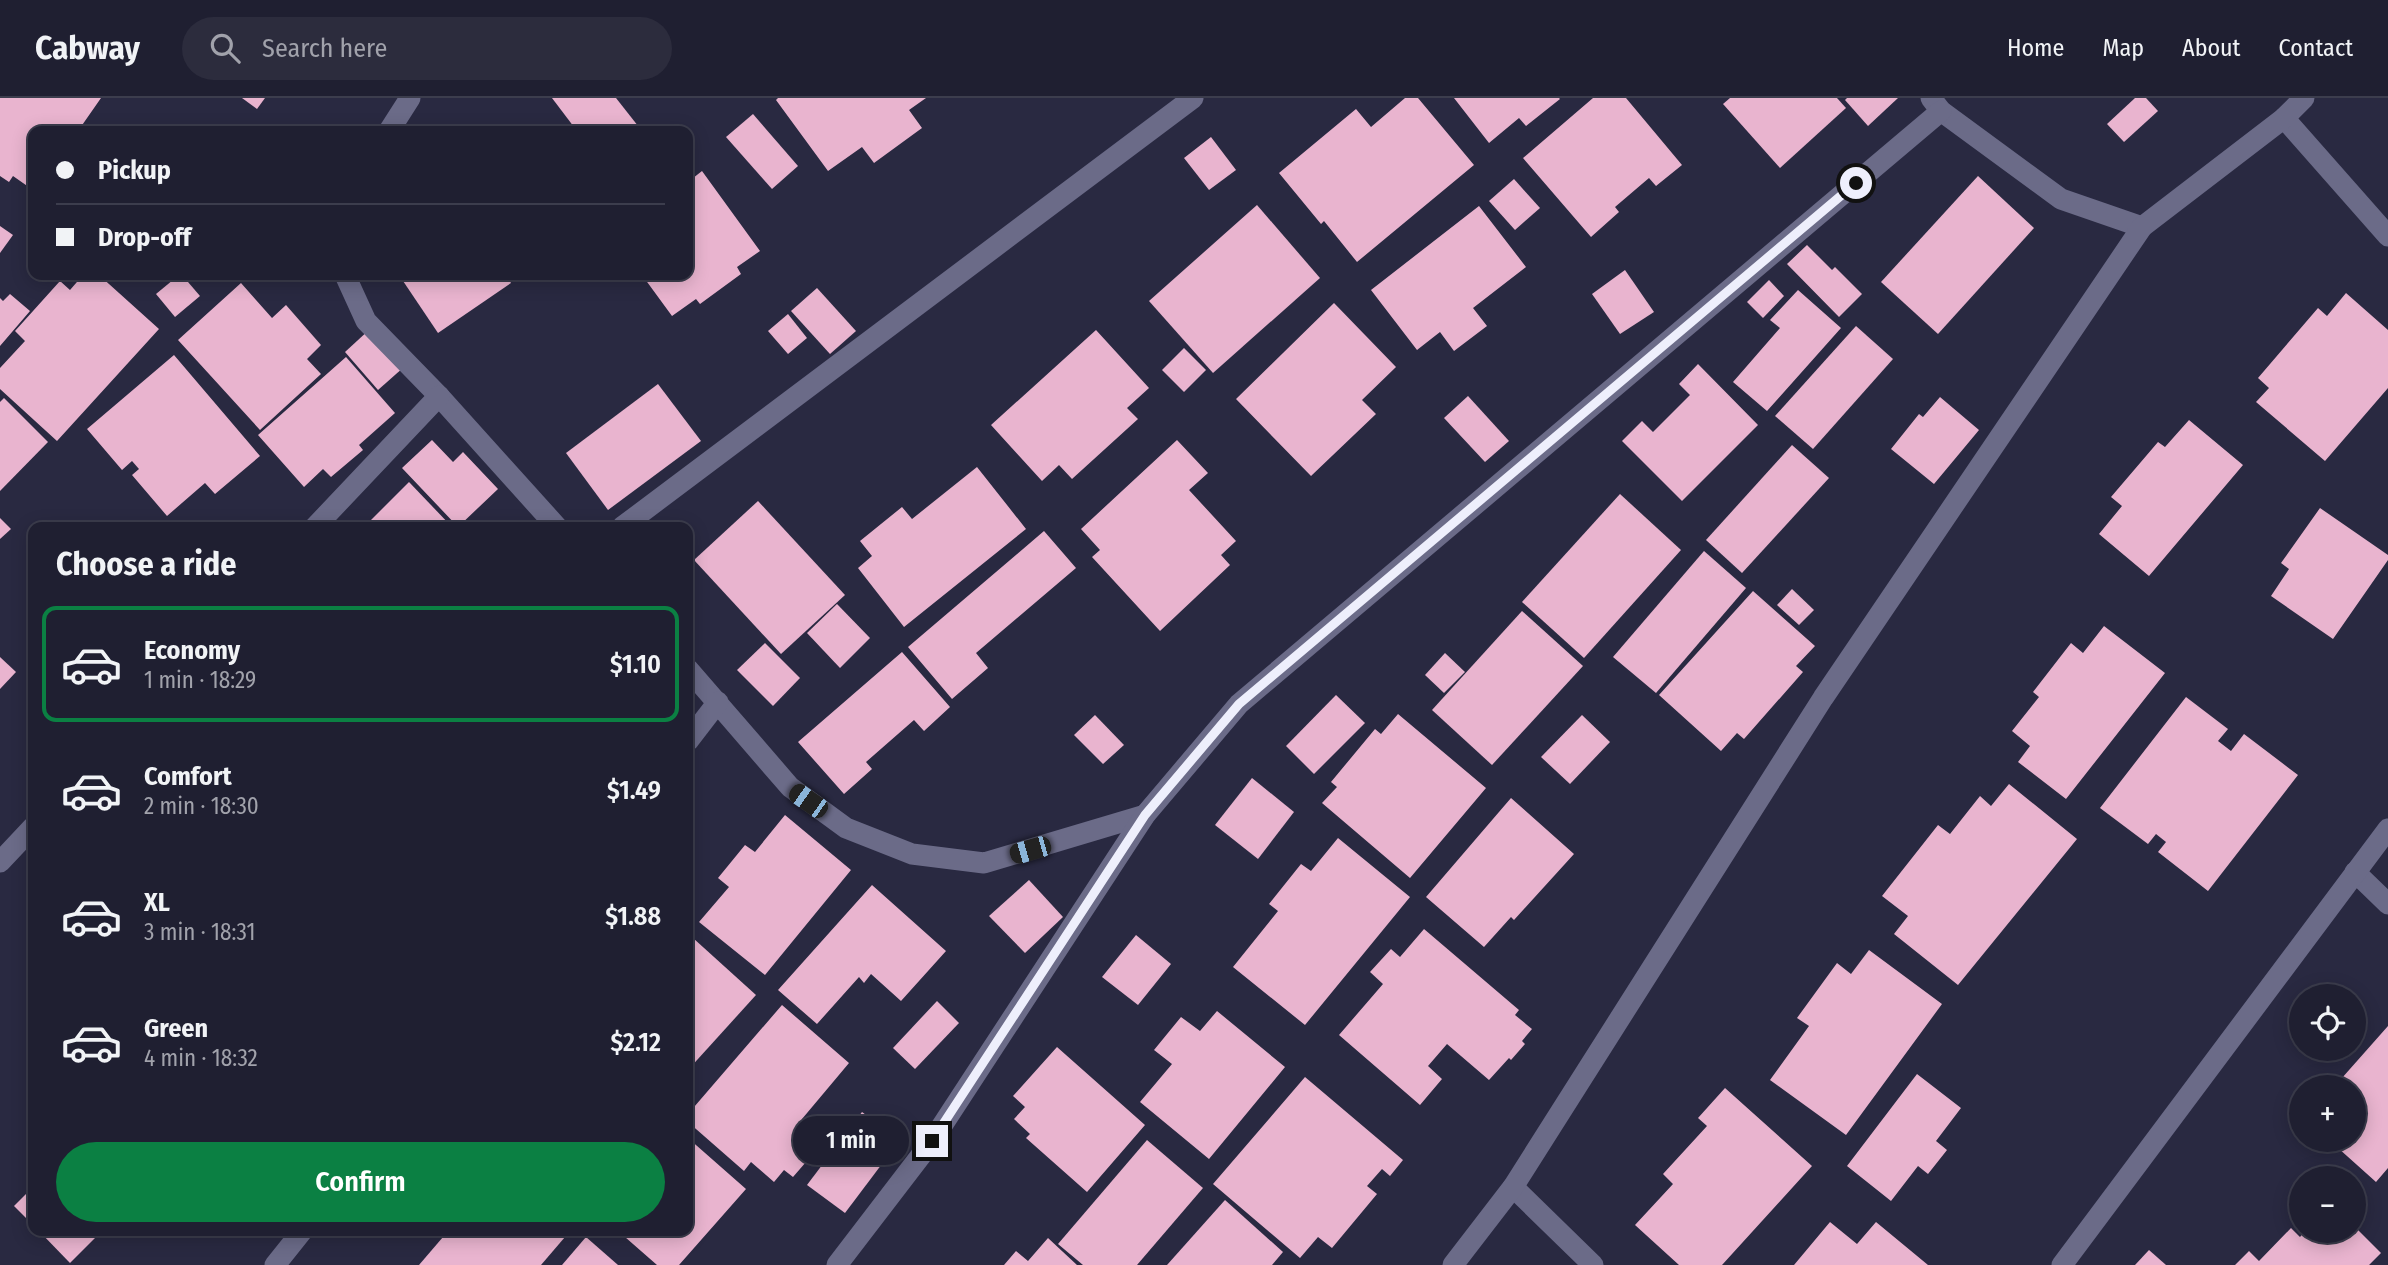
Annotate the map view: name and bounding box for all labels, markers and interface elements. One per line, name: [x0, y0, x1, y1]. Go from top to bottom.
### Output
search box: [182, 17, 672, 80]
text: Cabway: [35, 28, 140, 68]
icon: search: [206, 29, 244, 67]
text: Search here: [262, 33, 387, 64]
text: Home: [2007, 34, 2064, 62]
text: Map: [2102, 34, 2144, 62]
text: About: [2182, 34, 2240, 62]
text: Contact: [2278, 34, 2353, 62]
text: Pickup: [98, 155, 171, 186]
route start: [1840, 167, 1872, 199]
text: Drop-off: [98, 222, 191, 253]
text: Choose a ride: [56, 545, 237, 583]
icon: car: [60, 633, 123, 696]
text: Economy: [144, 635, 240, 666]
text: $1.10: [610, 649, 661, 680]
text: 1 min · 18:29: [144, 666, 256, 694]
icon: car: [60, 759, 123, 822]
text: Comfort: [144, 761, 232, 792]
text: $1.49: [607, 775, 661, 806]
car: [785, 780, 832, 822]
text: 2 min · 18:30: [144, 792, 259, 820]
car: [1007, 834, 1054, 866]
icon: car: [60, 885, 123, 948]
text: XL: [144, 887, 170, 918]
text: $1.88: [605, 901, 661, 932]
text: 3 min · 18:31: [144, 918, 255, 946]
map controls: [2289, 984, 2366, 1243]
button: locate: [2289, 984, 2366, 1061]
icon: car: [60, 1011, 123, 1074]
text: Green: [144, 1013, 208, 1044]
text: $2.12: [610, 1027, 661, 1058]
text: 4 min · 18:32: [144, 1044, 258, 1072]
button: +: [2289, 1075, 2366, 1152]
callout: 1 min: [792, 1116, 908, 1166]
route end: [916, 1125, 948, 1157]
text: 1 min: [826, 1126, 876, 1154]
button: Confirm: [56, 1142, 665, 1222]
button: −: [2289, 1166, 2366, 1243]

